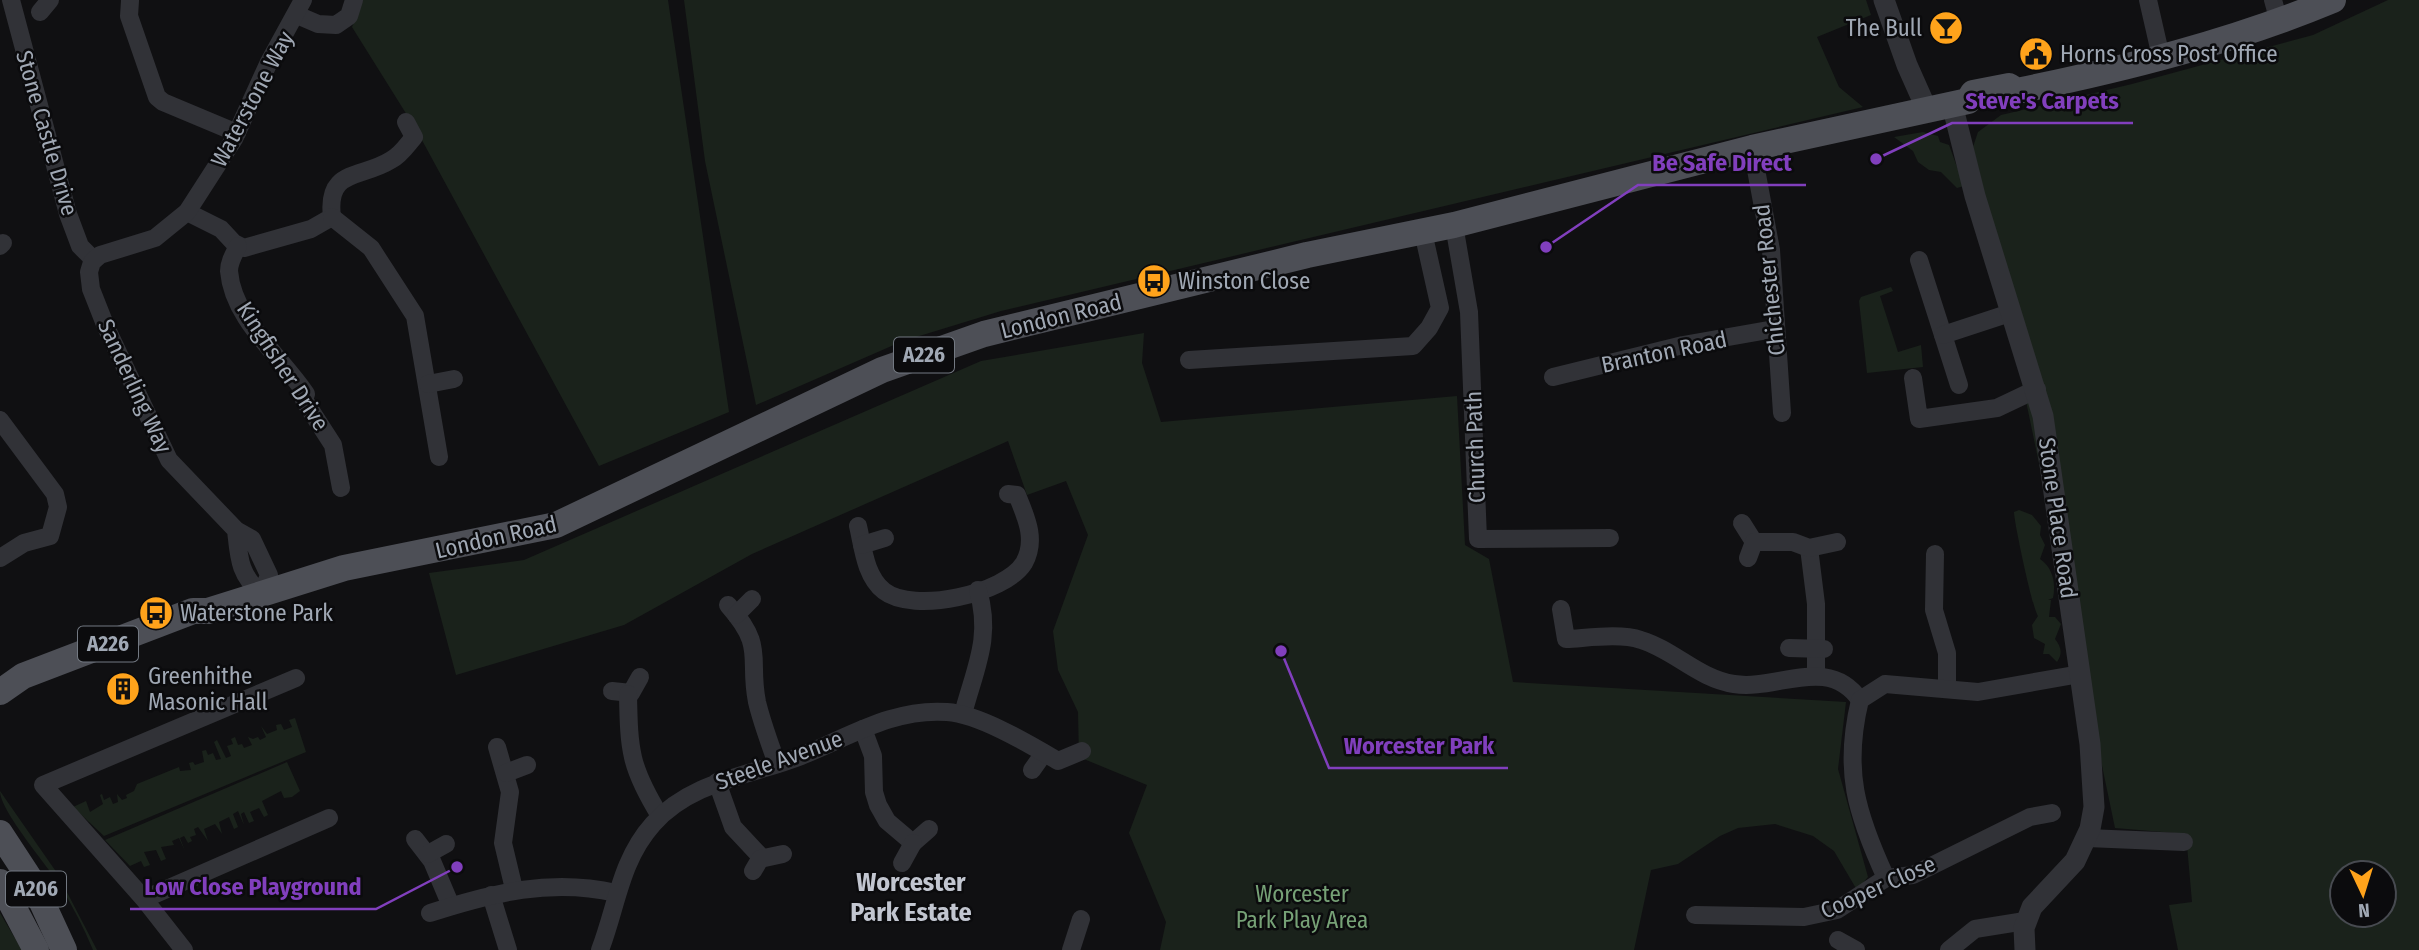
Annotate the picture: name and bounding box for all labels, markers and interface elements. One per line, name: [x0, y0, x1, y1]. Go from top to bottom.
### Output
bar icon: The Bull: [1927, 9, 1965, 47]
place label: The Bull: [1846, 14, 1922, 42]
street label: Waterstone Way: [204, 26, 300, 172]
public building icon: Horns Cross Post Office: [2017, 35, 2055, 73]
place label: Horns Cross Post Office: [2060, 40, 2278, 68]
street label: Stone Castle Drive: [10, 47, 84, 219]
callout: Steve's Carpets: [1952, 78, 2133, 123]
text: Steve's Carpets: [1965, 87, 2119, 115]
callout: Be Safe Direct: [1638, 140, 1806, 185]
text: Be Safe Direct: [1652, 149, 1792, 177]
street label: Chichester Road: [1747, 203, 1791, 357]
bus stop icon: Winston Close: [1135, 262, 1173, 300]
place label: Winston Close: [1178, 267, 1310, 295]
street label: London Road: [998, 287, 1124, 345]
street label: Kingfisher Drive: [231, 296, 335, 436]
street label: Sanderling Way: [92, 315, 179, 458]
street label: Branton Road: [1599, 325, 1729, 379]
road number: A226: [894, 338, 954, 372]
street label: Church Path: [1459, 390, 1491, 504]
street label: Stone Place Road: [2033, 436, 2083, 600]
street label: London Road: [433, 509, 559, 565]
bus stop icon: Waterstone Park: [137, 594, 175, 632]
place label: Waterstone Park: [180, 599, 333, 627]
road number: A226: [78, 626, 138, 662]
place label: Greenhithe Masonic Hall: [148, 662, 268, 716]
building icon: Greenhithe Masonic Hall: [104, 670, 142, 708]
callout: Worcester Park: [1329, 723, 1508, 768]
street label: Steele Avenue: [712, 724, 846, 796]
text: Worcester Park: [1344, 732, 1495, 760]
street label: Cooper Close: [1816, 849, 1940, 925]
north arrow: [2328, 859, 2398, 929]
callout: Low Close Playground: [130, 864, 376, 909]
district label: Worcester Park Estate: [850, 867, 972, 928]
road number: A206: [6, 872, 66, 906]
text: Low Close Playground: [144, 873, 362, 901]
park label: Worcester Park Play Area: [1236, 880, 1368, 934]
text: N: [2358, 899, 2371, 922]

